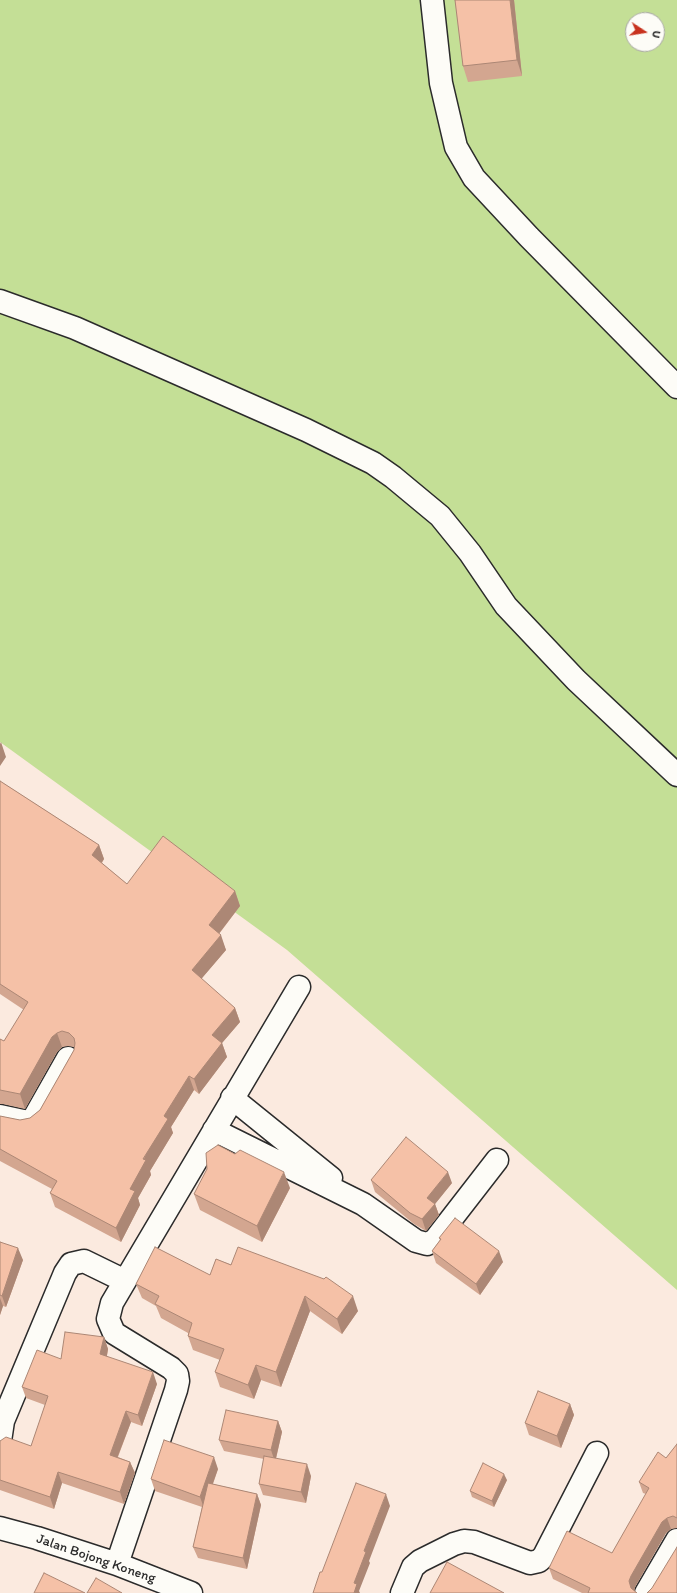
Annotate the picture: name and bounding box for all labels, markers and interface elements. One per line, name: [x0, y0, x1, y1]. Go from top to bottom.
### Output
north arrow: [625, 12, 665, 52]
text: U: [649, 29, 663, 39]
street label: Jalan Bojong Koneng: [34, 1531, 158, 1587]

